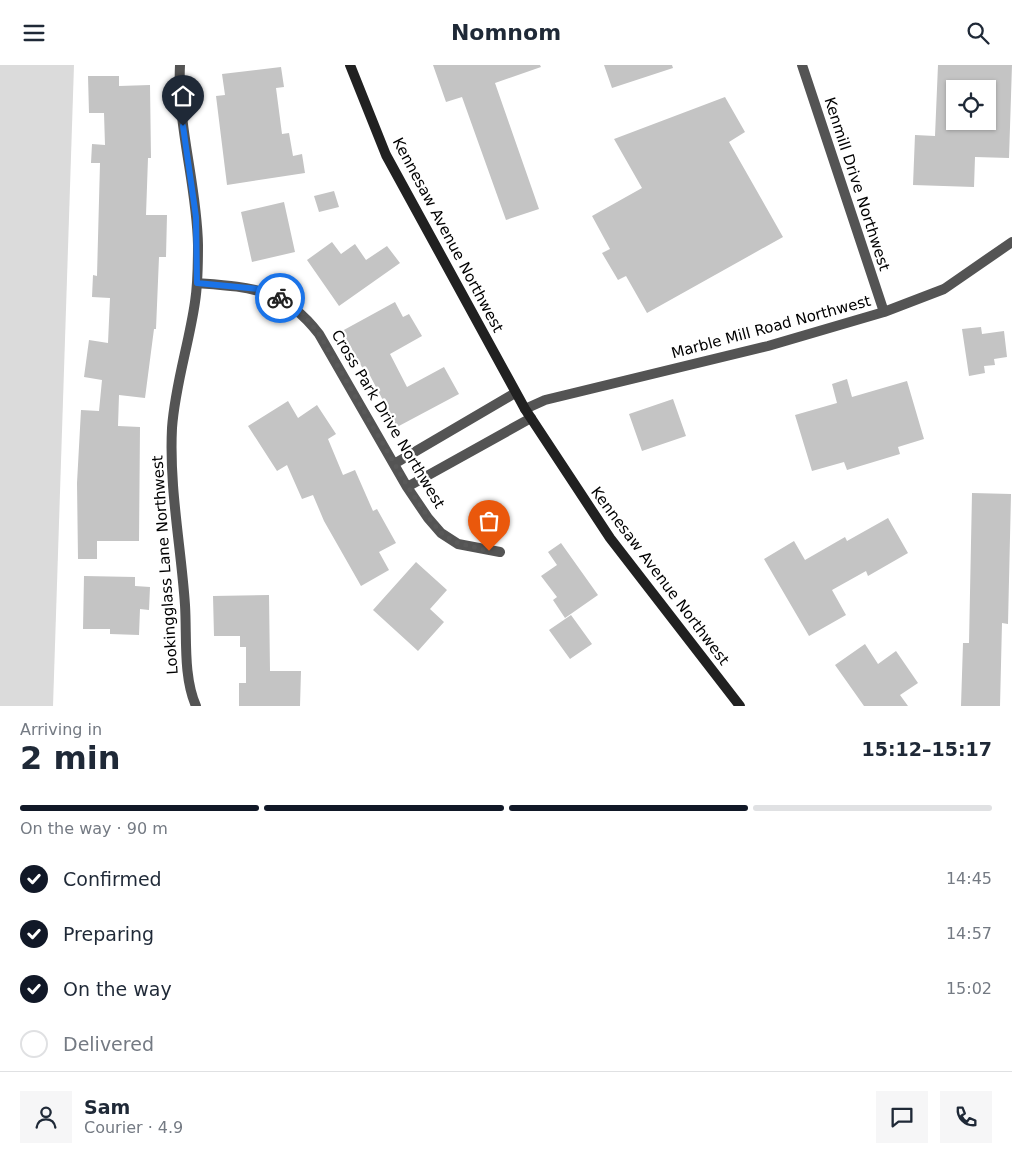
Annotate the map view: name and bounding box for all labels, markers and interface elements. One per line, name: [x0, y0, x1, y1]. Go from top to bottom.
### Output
icon: menu: [20, 19, 48, 47]
icon: search: [964, 19, 992, 47]
text: Nomnom: [451, 20, 561, 45]
pin: [162, 75, 204, 126]
map controls: [946, 80, 996, 130]
button: locate: [946, 80, 996, 130]
icon: home: [169, 82, 197, 110]
street label: Kenmill Drive Northwest: [820, 95, 894, 273]
street label: Kennesaw Avenue Northwest: [389, 134, 507, 336]
courier: [255, 273, 305, 323]
icon: bike: [266, 284, 294, 312]
street label: Marble Mill Road Northwest: [669, 292, 873, 362]
street label: Cross Park Drive Northwest: [327, 327, 449, 512]
street label: Lookingglass Lane Northwest: [148, 455, 182, 675]
street label: Kennesaw Avenue Northwest: [587, 483, 733, 669]
pin: [468, 500, 510, 551]
icon: bag: [475, 507, 503, 535]
text: Arriving in: [20, 720, 102, 739]
text: 15:12–15:17: [862, 738, 992, 760]
text: 2 min: [20, 739, 121, 777]
text: On the way · 90 m: [20, 819, 168, 838]
icon: check: [20, 865, 48, 893]
text: Confirmed: [63, 868, 162, 890]
text: 14:45: [946, 869, 992, 888]
icon: check: [20, 920, 48, 948]
text: Preparing: [63, 923, 154, 945]
text: 14:57: [946, 924, 992, 943]
icon: check: [20, 975, 48, 1003]
text: On the way: [63, 978, 172, 1000]
text: 15:02: [946, 979, 992, 998]
text: Delivered: [63, 1033, 154, 1055]
button: person: [20, 1091, 72, 1143]
button: chat: [876, 1091, 928, 1143]
button: phone: [940, 1091, 992, 1143]
text: Sam: [84, 1096, 130, 1118]
text: Courier · 4.9: [84, 1118, 183, 1137]

